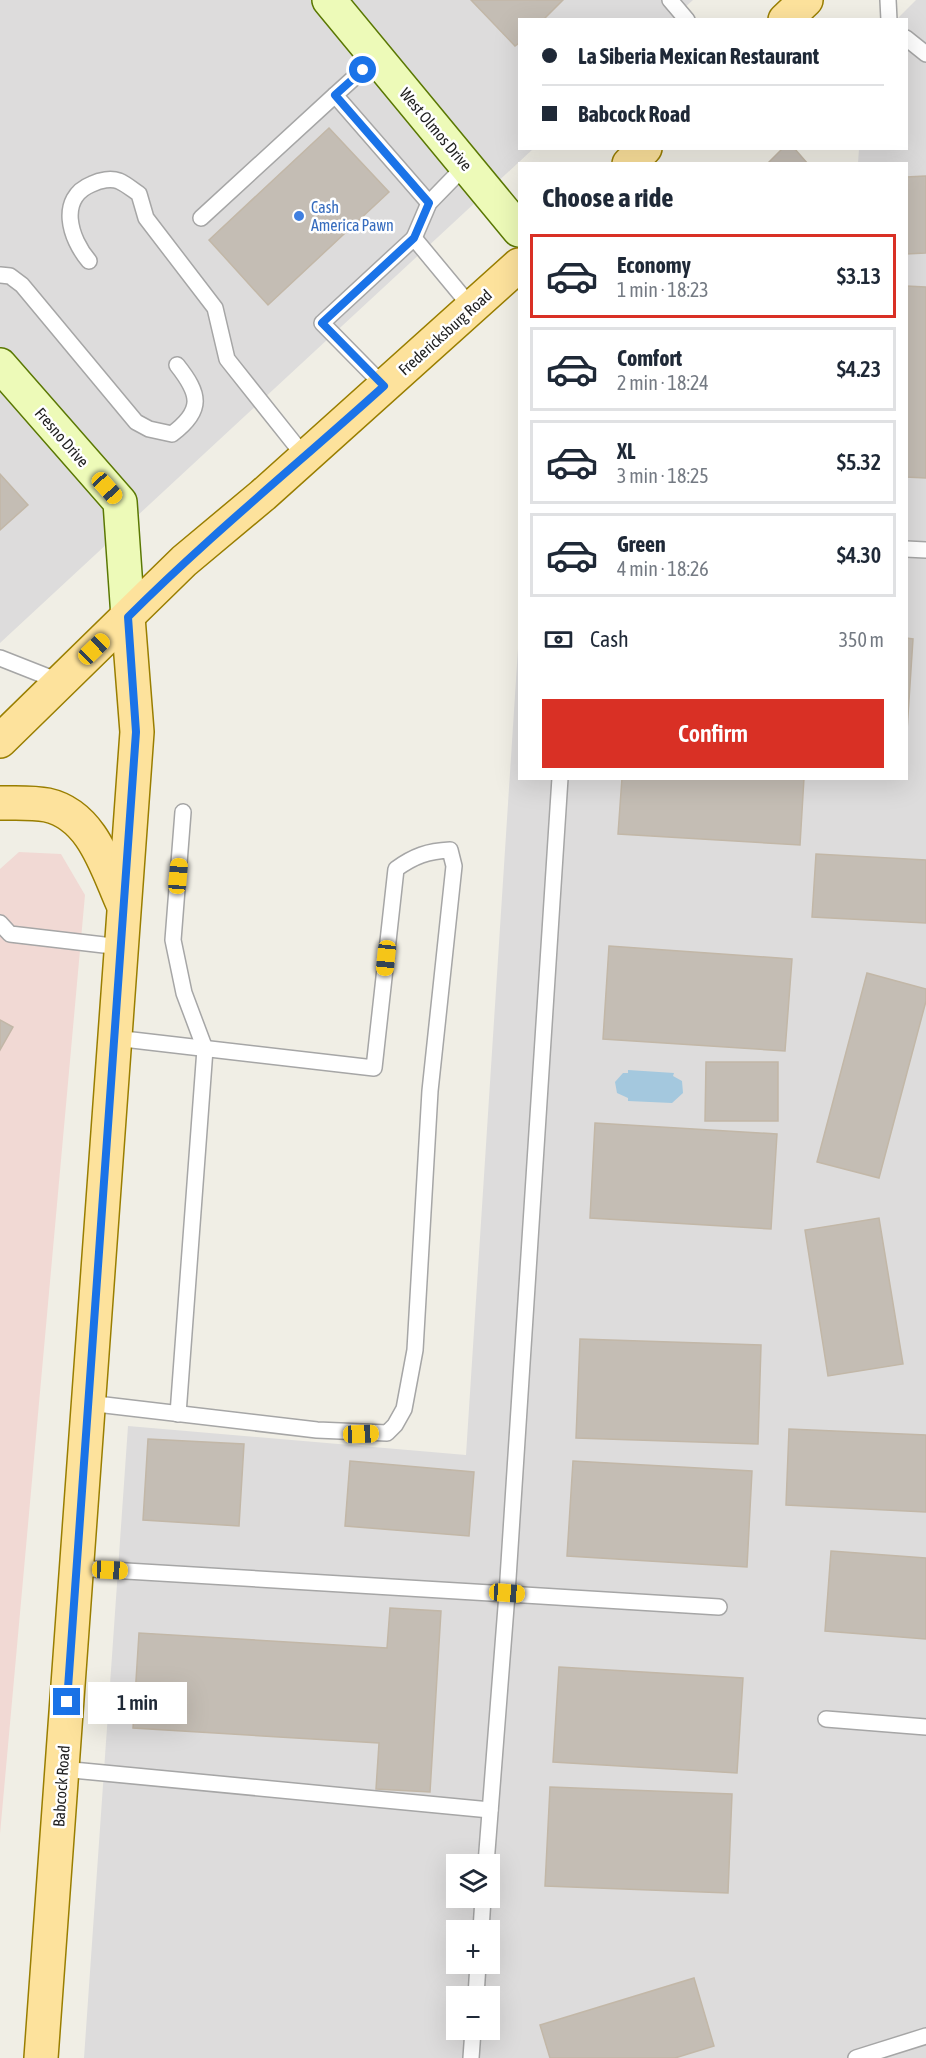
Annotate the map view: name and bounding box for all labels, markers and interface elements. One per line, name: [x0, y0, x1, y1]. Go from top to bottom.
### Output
text: La Siberia Mexican Restaurant: [578, 43, 819, 69]
route start: [349, 56, 376, 83]
street label: West Olmos Drive: [396, 84, 476, 174]
text: Babcock Road: [578, 101, 690, 127]
text: Choose a ride: [542, 182, 674, 213]
place label: Cash America Pawn: [311, 198, 394, 234]
marker: Cash America Pawn: [292, 209, 306, 223]
icon: car: [545, 249, 599, 303]
text: Economy: [617, 252, 691, 278]
text: $3.13: [837, 263, 881, 289]
text: 1 min · 18:23: [617, 278, 709, 301]
street label: Fredericksburg Road: [395, 285, 496, 379]
icon: car: [545, 342, 599, 396]
text: Comfort: [617, 345, 682, 371]
text: $4.23: [837, 356, 881, 382]
text: 2 min · 18:24: [617, 371, 709, 394]
street label: Fresno Drive: [31, 404, 93, 470]
icon: car: [545, 435, 599, 489]
text: XL: [617, 438, 635, 464]
text: $5.32: [837, 449, 881, 475]
text: 3 min · 18:25: [617, 464, 709, 487]
car: [88, 469, 126, 507]
icon: car: [545, 528, 599, 582]
text: Green: [617, 531, 666, 557]
text: $4.30: [837, 542, 881, 568]
text: 4 min · 18:26: [617, 557, 709, 580]
icon: cash: [542, 623, 575, 656]
text: Cash: [590, 626, 629, 652]
text: 350 m: [839, 628, 884, 651]
car: [75, 630, 113, 668]
button: Confirm: [542, 699, 884, 768]
car: [167, 857, 189, 895]
car: [375, 939, 397, 977]
car: [343, 1424, 379, 1444]
car: [92, 1560, 128, 1580]
car: [488, 1583, 526, 1603]
callout: 1 min: [88, 1681, 187, 1723]
route end: [53, 1688, 80, 1715]
text: 1 min: [117, 1691, 158, 1714]
street label: Babcock Road: [49, 1745, 73, 1827]
map controls: [446, 1854, 500, 2040]
button: layers: [446, 1854, 500, 1908]
button: +: [446, 1920, 500, 1974]
button: −: [446, 1986, 500, 2040]

